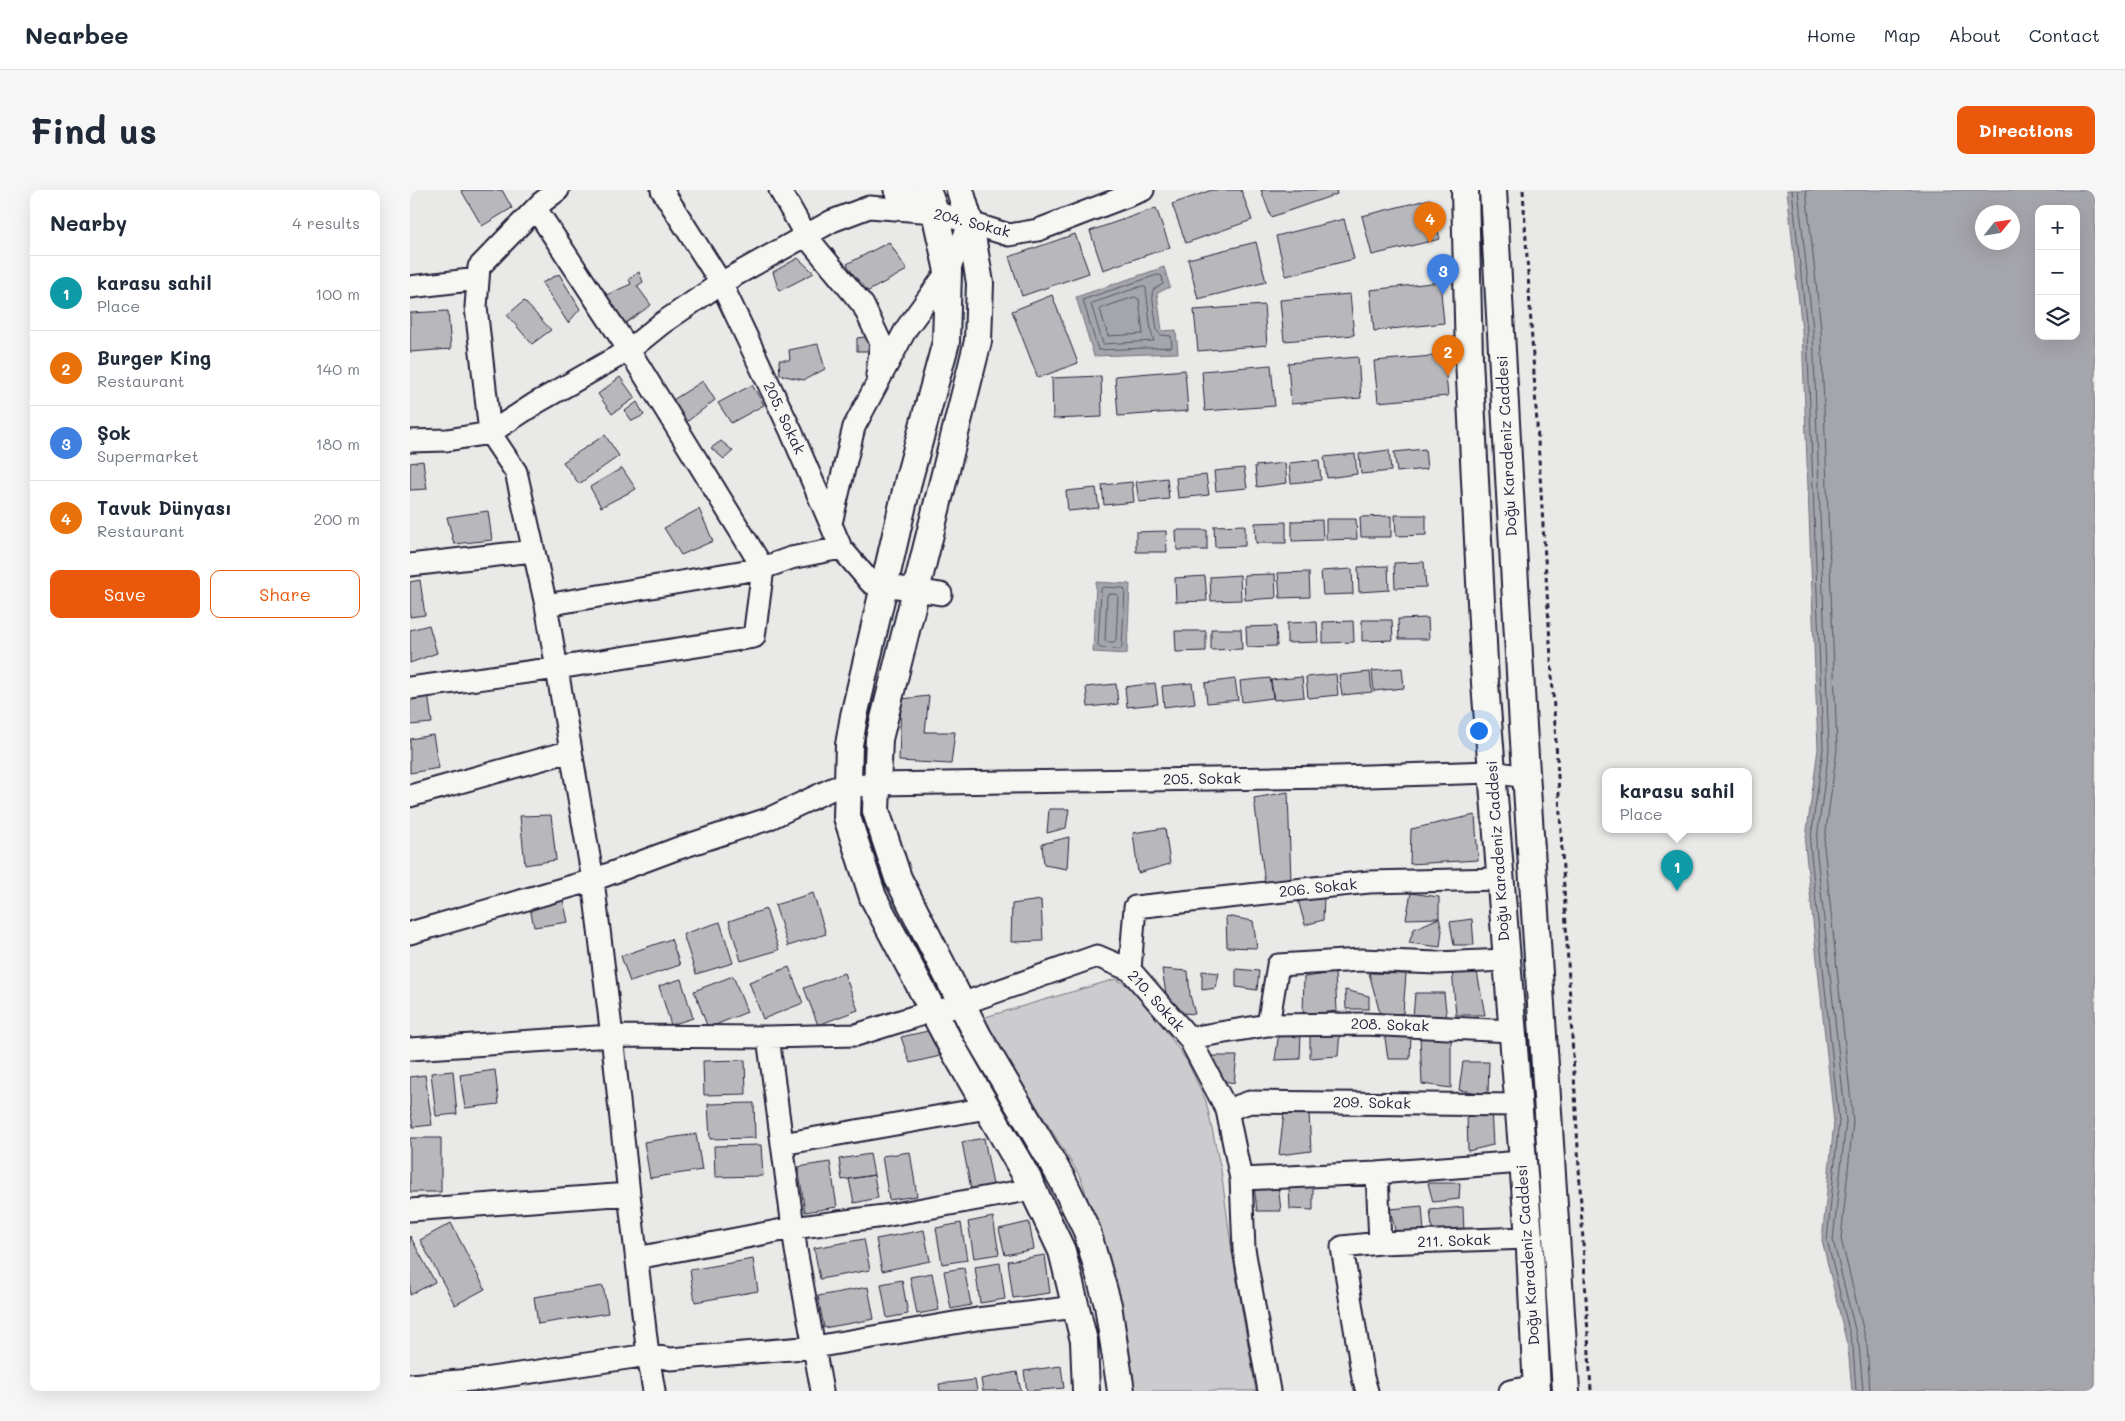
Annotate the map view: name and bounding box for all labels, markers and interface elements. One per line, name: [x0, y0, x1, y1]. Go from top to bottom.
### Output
text: Nearbee: [25, 19, 129, 50]
text: Home: [1807, 23, 1856, 47]
text: Map: [1884, 23, 1920, 47]
text: About: [1948, 23, 2001, 47]
text: Contact: [2029, 23, 2100, 47]
button: Directions: [1957, 106, 2095, 154]
text: Find us: [30, 107, 157, 153]
pin: 4: [1414, 202, 1446, 243]
street label: 204. Sokak: [932, 203, 1013, 241]
north arrow: [1975, 205, 2020, 250]
map controls: [2035, 205, 2080, 340]
button: +: [2035, 205, 2080, 250]
text: Nearby: [50, 209, 127, 236]
text: 4 results: [292, 212, 360, 233]
button: −: [2035, 250, 2080, 295]
pin: 3: [1427, 254, 1459, 295]
text: karasu sahil: [97, 270, 212, 295]
text: 1: [62, 283, 70, 304]
text: 100 m: [315, 283, 360, 304]
text: Place: [97, 295, 140, 316]
button: layers: [2035, 295, 2080, 340]
pin: 2: [1432, 335, 1464, 376]
text: Burger King: [97, 345, 211, 370]
street label: Doğu Karadeniz Caddesi: [1491, 355, 1521, 537]
text: 2: [62, 358, 70, 379]
text: 140 m: [316, 358, 360, 379]
text: Restaurant: [97, 370, 185, 391]
street label: 205. Sokak: [759, 378, 811, 457]
text: Şok: [97, 420, 131, 445]
text: 3: [61, 433, 71, 454]
text: 180 m: [315, 433, 360, 454]
text: Supermarket: [97, 445, 199, 466]
text: Tavuk Dünyası: [97, 495, 232, 520]
text: 4: [61, 508, 71, 529]
text: 200 m: [313, 508, 360, 529]
text: Restaurant: [97, 520, 185, 541]
button: Save: [50, 570, 200, 618]
button: Share: [210, 570, 360, 618]
your location: [1466, 718, 1492, 744]
street label: Doğu Karadeniz Caddesi: [1481, 760, 1513, 942]
street label: 205. Sokak: [1163, 767, 1241, 789]
popup: [1602, 768, 1752, 833]
text: karasu sahil: [1620, 778, 1734, 803]
text: Place: [1620, 803, 1663, 824]
pin: 1: [1661, 850, 1693, 891]
street label: 206. Sokak: [1278, 873, 1358, 901]
street label: 210. Sokak: [1124, 965, 1190, 1035]
street label: 208. Sokak: [1350, 1013, 1430, 1035]
street label: 209. Sokak: [1333, 1091, 1411, 1113]
street label: Doğu Karadeniz Caddesi: [1511, 1164, 1543, 1346]
street label: 211. Sokak: [1417, 1229, 1491, 1251]

